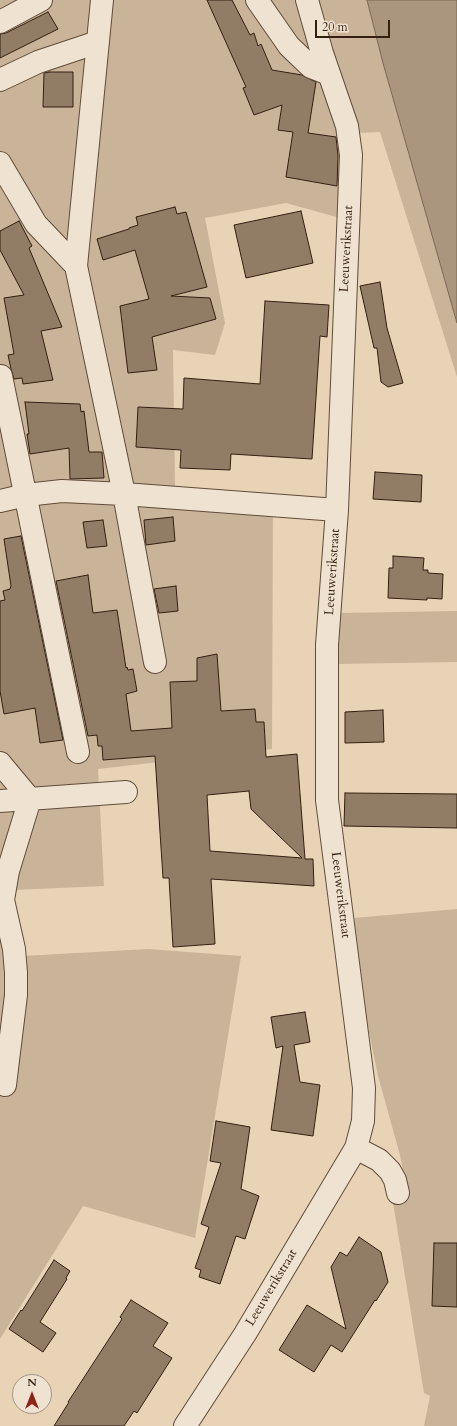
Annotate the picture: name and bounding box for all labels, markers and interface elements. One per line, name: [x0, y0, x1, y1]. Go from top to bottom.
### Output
scale bar: [317, 12, 392, 38]
text: 20 m: [322, 19, 348, 35]
street label: Leeuwerikstraat: [337, 205, 357, 293]
street label: Leeuwerikstraat: [322, 528, 344, 616]
street label: Leeuwerikstraat: [327, 851, 353, 939]
street label: Leeuwerikstraat: [243, 1247, 301, 1329]
north arrow: [12, 1374, 52, 1414]
text: N: [27, 1375, 37, 1390]

